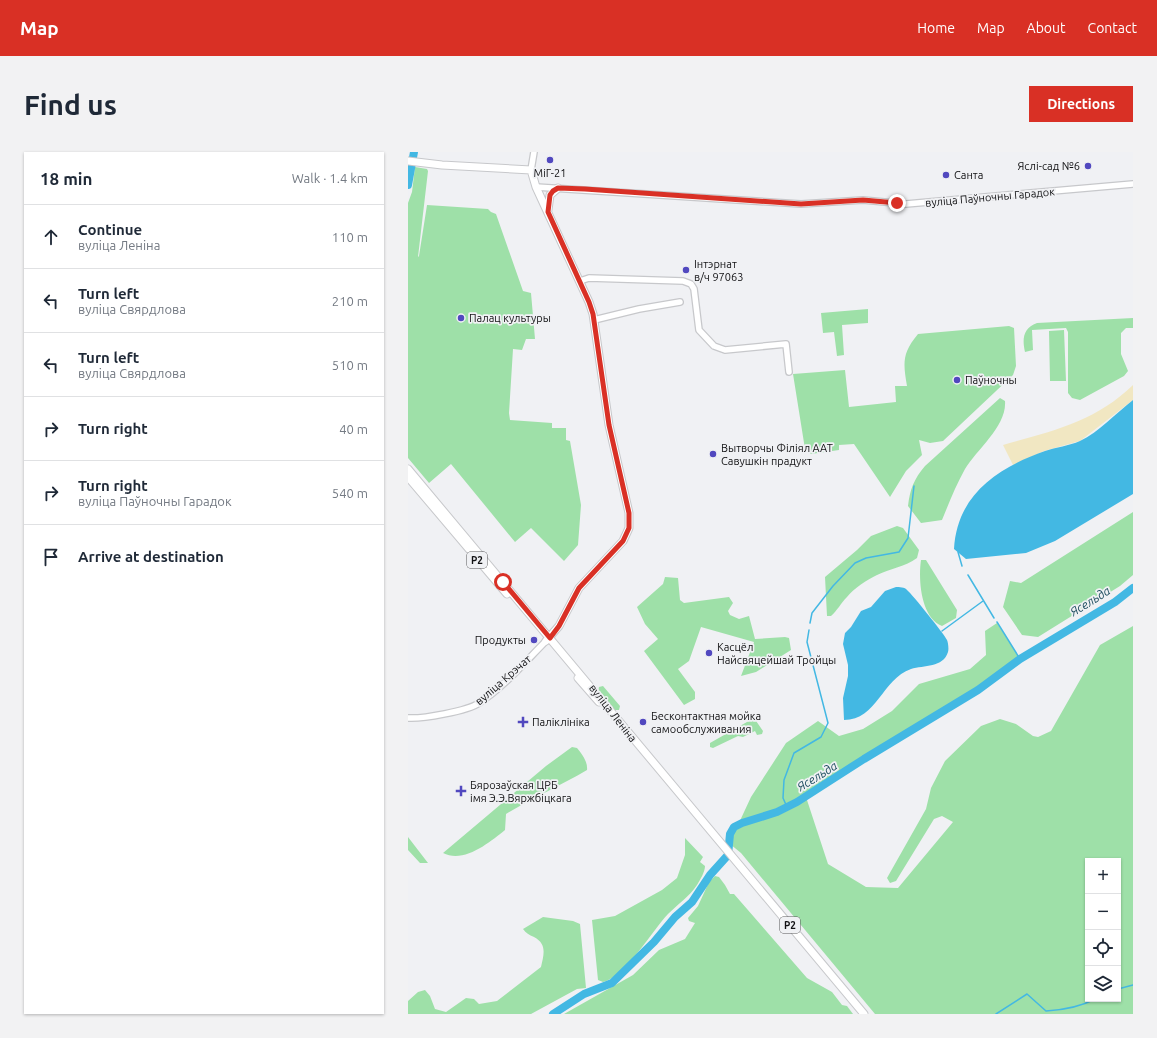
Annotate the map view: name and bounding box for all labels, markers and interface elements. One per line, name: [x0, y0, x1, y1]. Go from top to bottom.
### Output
text: Map: [20, 17, 59, 39]
text: Home: [917, 20, 955, 36]
text: Map: [977, 20, 1005, 36]
text: About: [1027, 20, 1066, 36]
text: Contact: [1088, 20, 1137, 36]
button: Directions: [1029, 86, 1133, 122]
text: Find us: [24, 89, 117, 120]
marker: МіГ-21: [545, 155, 555, 165]
place label: Яслі-сад №6: [1017, 160, 1080, 172]
marker: Яслі-сад №6: [1083, 161, 1093, 171]
place label: МіГ-21: [534, 167, 566, 179]
text: 18 min: [40, 169, 93, 188]
place label: Санта: [954, 169, 983, 181]
marker: Санта: [941, 170, 951, 180]
text: Walk · 1.4 km: [292, 171, 368, 185]
street label: вуліца Паўночны Гарадок: [925, 185, 1056, 209]
route end: [888, 194, 906, 212]
text: Continue: [78, 221, 142, 238]
icon: ahead: [40, 226, 62, 248]
text: 110 m: [332, 230, 368, 244]
text: вуліца Леніна: [78, 238, 160, 252]
place label: Інтэрнат в/ч 97063: [694, 258, 743, 283]
marker: Інтэрнат в/ч 97063: [681, 265, 691, 275]
text: Turn left: [78, 285, 139, 302]
icon: left: [40, 290, 62, 312]
text: 210 m: [332, 294, 368, 308]
text: вуліца Свярдлова: [78, 302, 186, 316]
place label: Палац культуры: [469, 312, 551, 324]
marker: Палац культуры: [456, 313, 466, 323]
text: Turn left: [78, 349, 139, 366]
icon: left: [40, 354, 62, 376]
text: 510 m: [332, 358, 368, 372]
text: вуліца Свярдлова: [78, 366, 186, 380]
place label: Паўночны: [965, 374, 1017, 386]
marker: Паўночны: [952, 375, 962, 385]
icon: right: [40, 418, 62, 440]
text: Turn right: [78, 420, 148, 437]
text: 40 m: [339, 422, 368, 436]
place label: Вытворчы Філіял ААТ Савушкін прадукт: [721, 442, 833, 467]
marker: Вытворчы Філіял ААТ Савушкін прадукт: [708, 449, 718, 459]
text: Turn right: [78, 477, 148, 494]
icon: right: [40, 482, 62, 504]
text: 540 m: [332, 486, 368, 500]
text: вуліца Паўночны Гарадок: [78, 494, 232, 508]
icon: arrive: [40, 546, 62, 568]
text: Arrive at destination: [78, 548, 224, 565]
road number: Р2: [467, 552, 487, 568]
route start: [494, 573, 512, 591]
water label: Ясельда: [1067, 583, 1113, 619]
place label: Продукты: [475, 634, 526, 646]
marker: Продукты: [529, 635, 539, 645]
place label: Касцёл Найсвяцейшай Тройцы: [717, 641, 836, 666]
marker: Касцёл Найсвяцейшай Тройцы: [704, 648, 714, 658]
street label: вуліца Крэчат: [473, 653, 533, 707]
street label: вуліца Леніна: [587, 682, 639, 744]
place label: Бесконтактная мойка самообслуживания: [651, 710, 761, 735]
marker: Паліклініка: [517, 716, 529, 728]
place label: Паліклініка: [532, 716, 590, 728]
marker: Бесконтактная мойка самообслуживания: [638, 717, 648, 727]
water label: Ясельда: [794, 758, 840, 794]
place label: Бярозаўская ЦРБ імя Э.Э.Вяржбіцкага: [470, 779, 572, 804]
marker: Бярозаўская ЦРБ імя Э.Э.Вяржбіцкага: [455, 785, 467, 797]
map controls: [1085, 858, 1121, 1002]
button: +: [1085, 858, 1121, 894]
button: −: [1085, 894, 1121, 930]
road number: Р2: [780, 917, 800, 933]
button: locate: [1085, 930, 1121, 966]
button: layers: [1085, 966, 1121, 1002]

